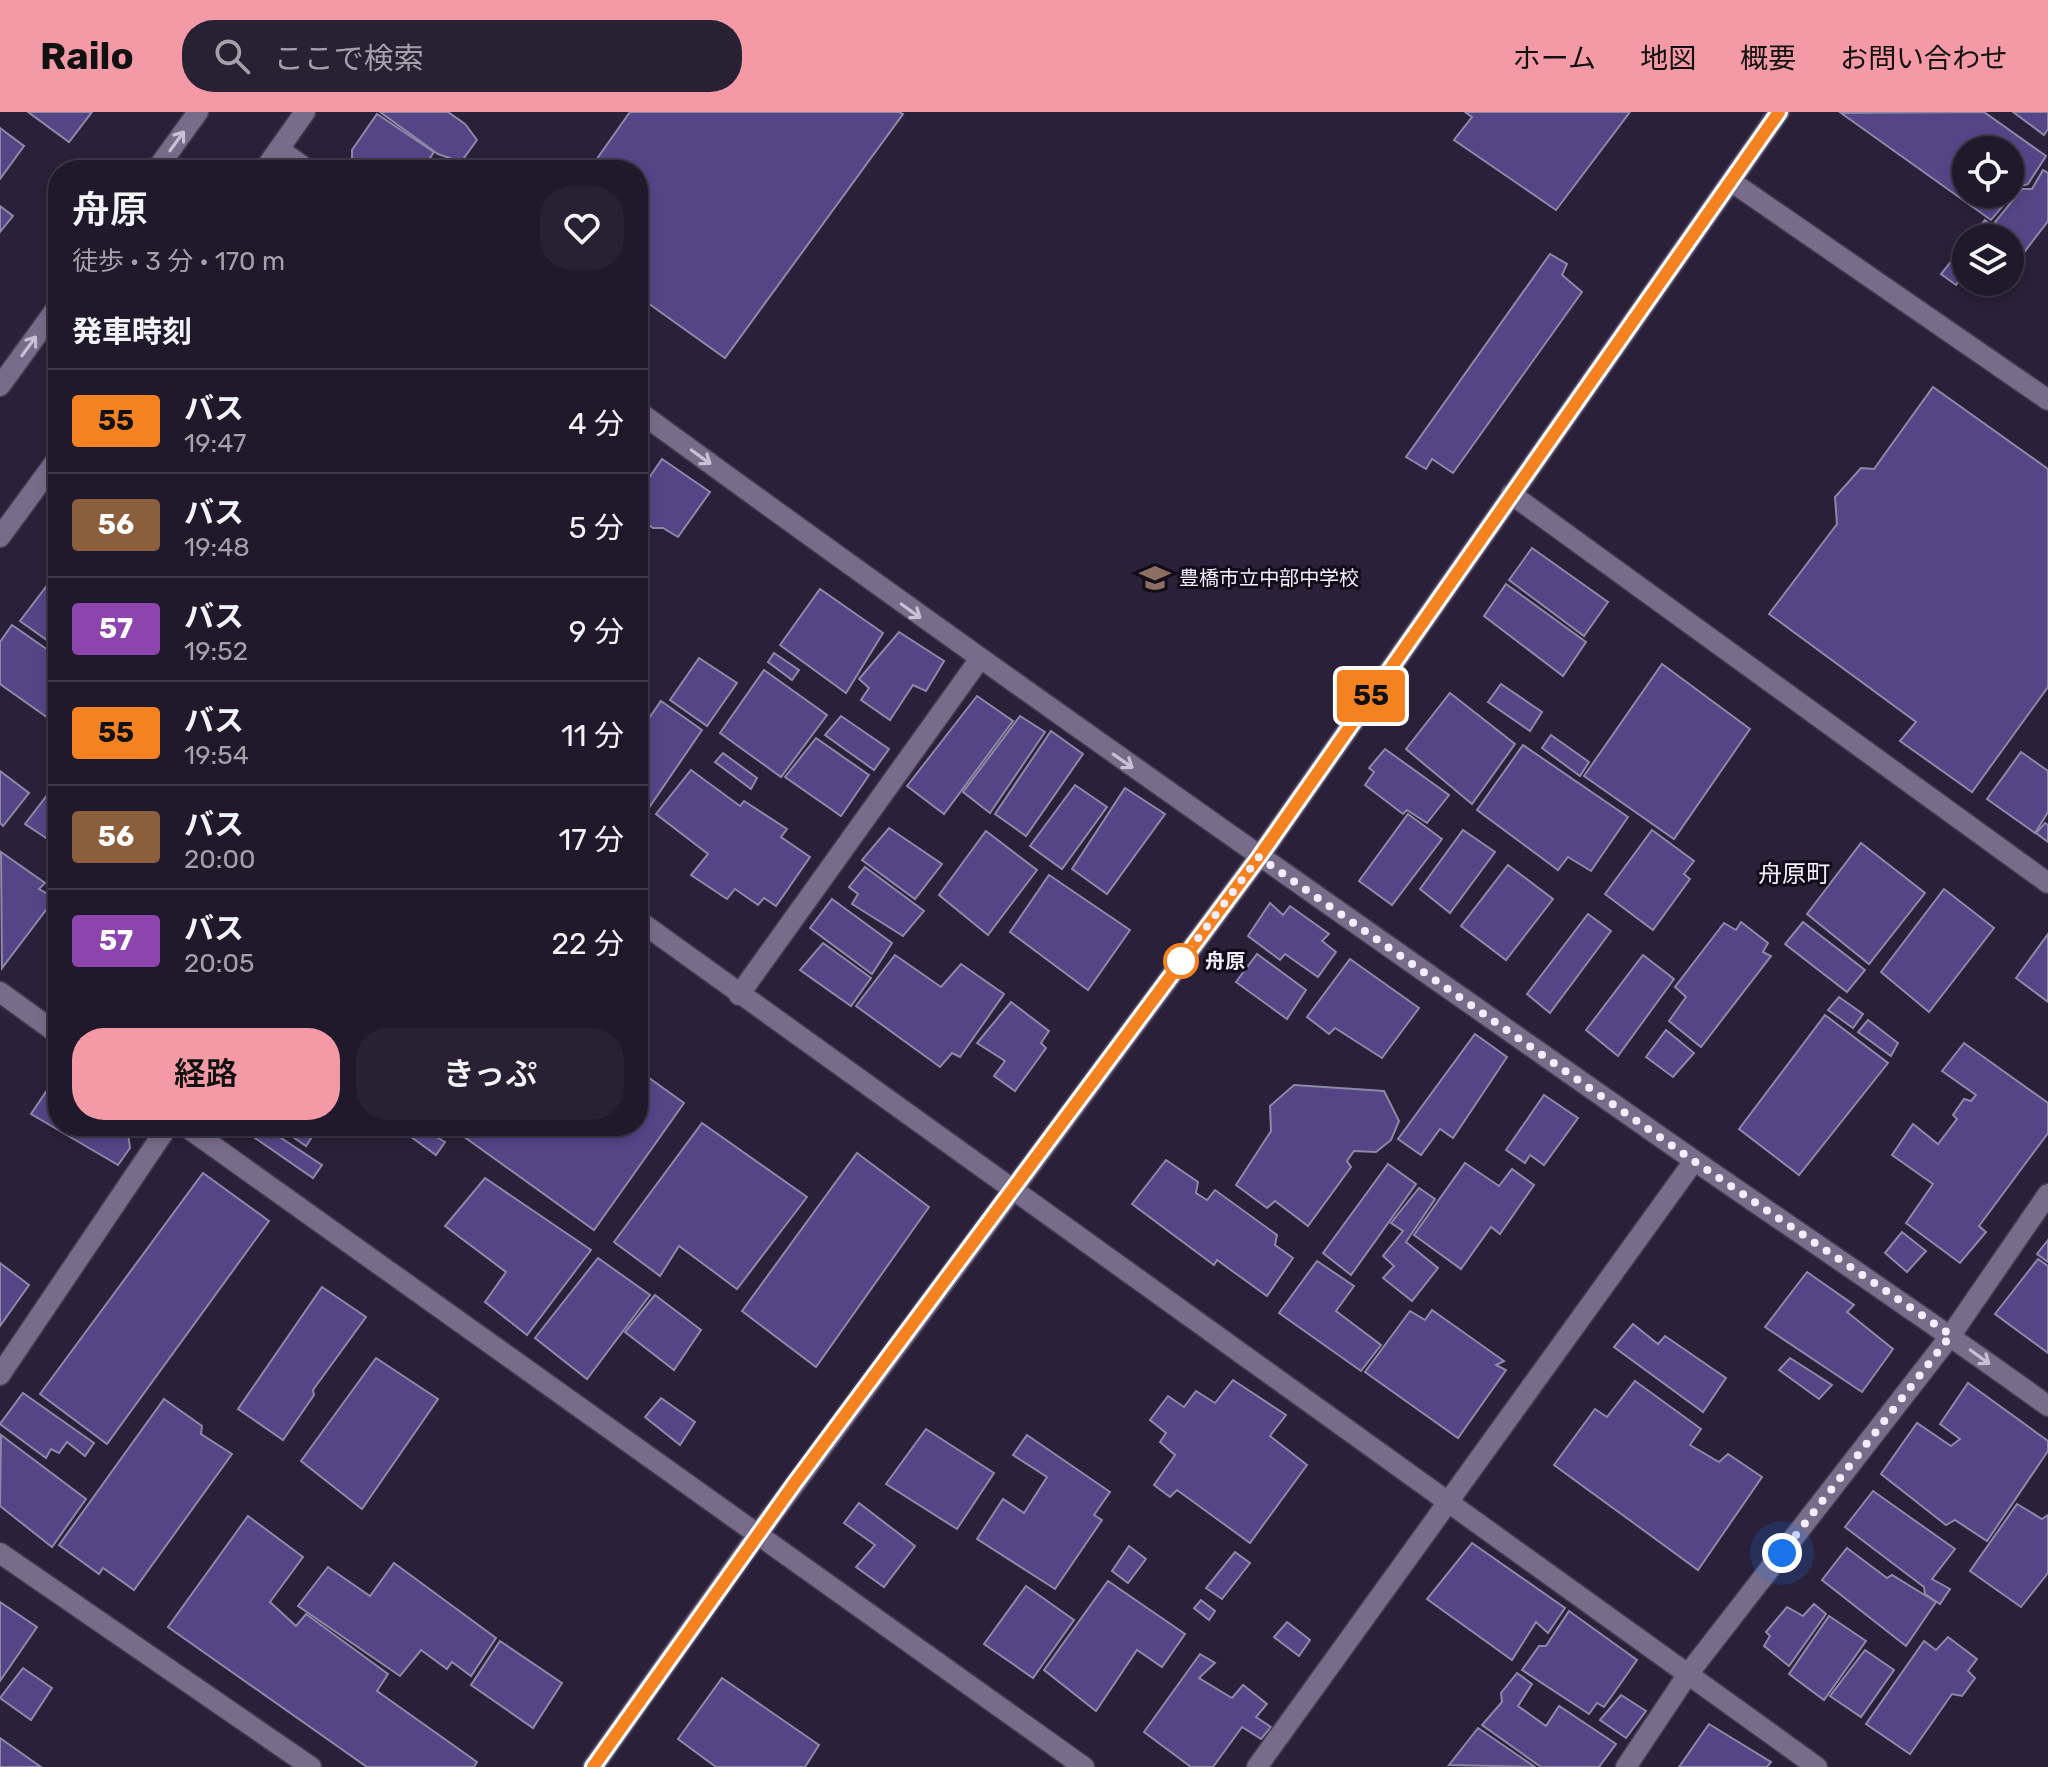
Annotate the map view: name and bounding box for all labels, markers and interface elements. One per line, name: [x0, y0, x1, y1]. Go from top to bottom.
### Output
search box: [182, 20, 742, 92]
text: Railo: [40, 33, 134, 79]
icon: search: [210, 34, 254, 78]
text: ここで検索: [274, 41, 424, 77]
text: ホーム: [1513, 42, 1596, 75]
text: 地図: [1640, 42, 1696, 75]
text: 概要: [1740, 42, 1796, 75]
text: お問い合わせ: [1840, 42, 2008, 75]
one-way arrow: [168, 131, 185, 152]
map controls: [1952, 136, 2024, 296]
button: locate: [1952, 136, 2024, 208]
button: heart: [540, 186, 624, 270]
text: 舟原: [72, 187, 148, 233]
button: layers: [1952, 224, 2024, 296]
text: 徒歩 · 3 分 · 170 m: [72, 246, 285, 277]
text: 発車時刻: [72, 314, 192, 350]
one-way arrow: [21, 336, 37, 358]
text: バス: [184, 391, 244, 427]
text: 55: [98, 404, 134, 437]
text: 4 分: [568, 406, 624, 442]
text: 19:47: [184, 428, 246, 459]
one-way arrow: [690, 448, 711, 465]
text: バス: [184, 495, 244, 531]
text: 56: [98, 508, 134, 541]
text: 5 分: [569, 510, 624, 546]
text: 19:48: [184, 532, 250, 563]
school or university icon: 豊橋市立中部中学校: [1138, 561, 1172, 595]
place label: 豊橋市立中部中学校: [1179, 566, 1359, 590]
text: バス: [184, 599, 244, 635]
one-way arrow: [900, 602, 921, 619]
text: 57: [99, 612, 133, 645]
text: 9 分: [569, 614, 624, 650]
text: 19:52: [184, 636, 248, 667]
line badge: 55: [1335, 670, 1407, 722]
text: 55: [1353, 679, 1389, 712]
text: バス: [184, 703, 244, 739]
text: 55: [98, 716, 134, 749]
text: 11 分: [561, 718, 624, 754]
text: 19:54: [184, 740, 249, 771]
one-way arrow: [1112, 752, 1133, 769]
text: バス: [184, 807, 244, 843]
text: 56: [98, 820, 134, 853]
text: 17 分: [558, 822, 624, 858]
text: 20:00: [184, 844, 255, 875]
district label: 舟原町: [1758, 860, 1830, 888]
text: バス: [184, 911, 244, 947]
text: 57: [99, 924, 133, 957]
text: 22 分: [551, 926, 624, 962]
marker: 舟原: [1164, 944, 1198, 978]
text: 20:05: [184, 948, 254, 979]
place label: 舟原: [1205, 949, 1245, 973]
button: 経路: [72, 1028, 340, 1120]
button: きっぷ: [356, 1028, 624, 1120]
one-way arrow: [1969, 1348, 1991, 1365]
your location: [1762, 1533, 1802, 1573]

